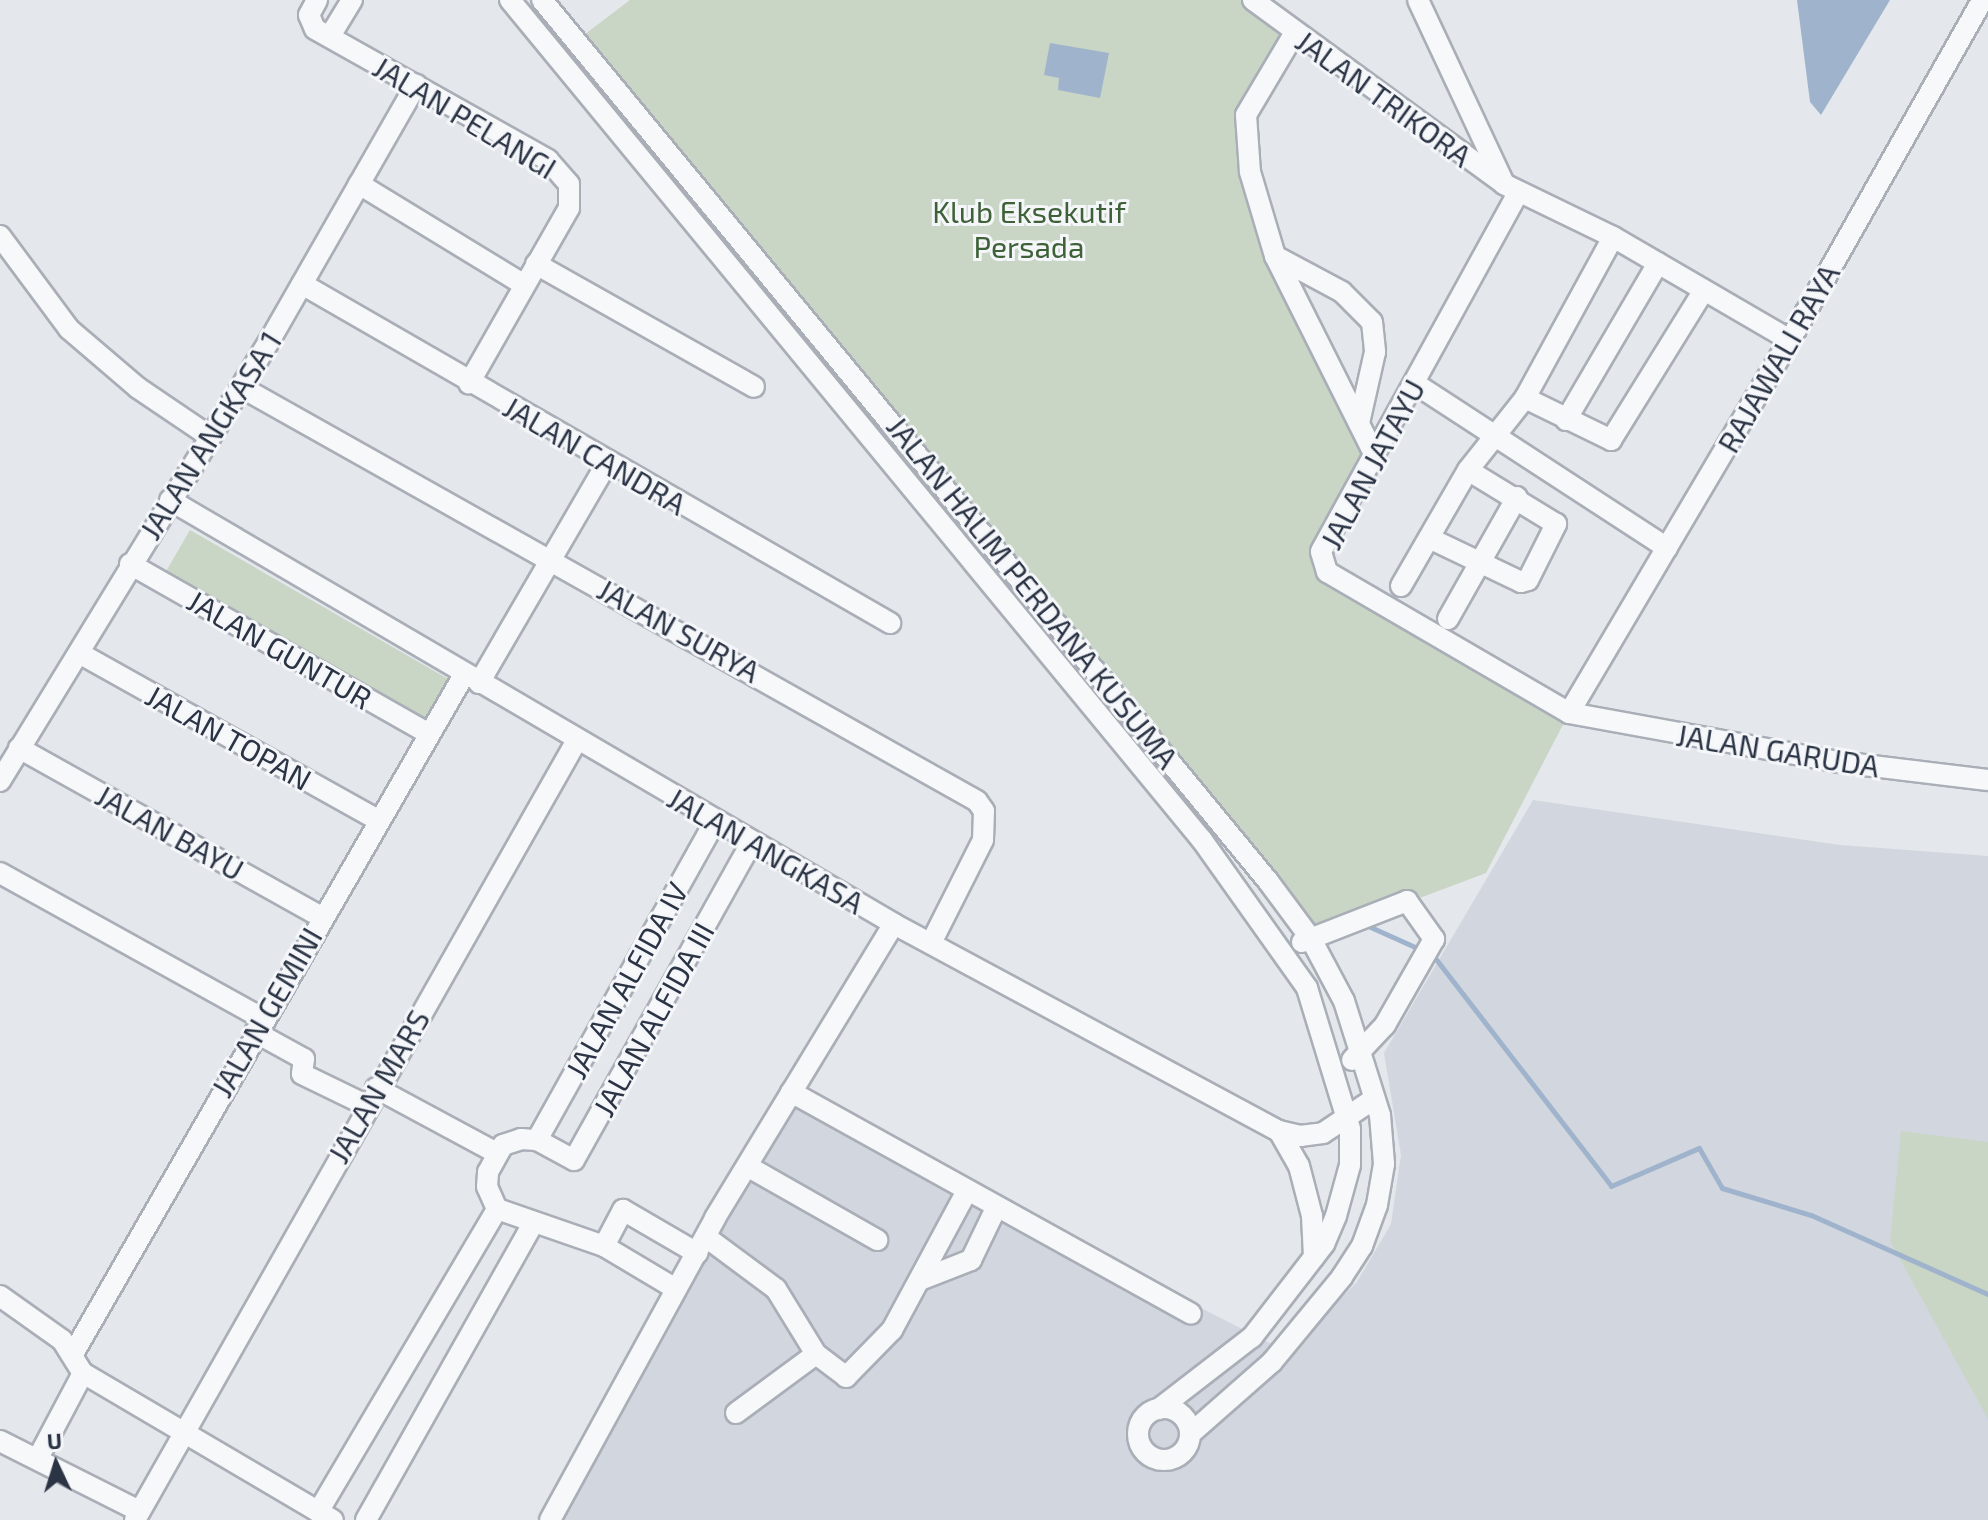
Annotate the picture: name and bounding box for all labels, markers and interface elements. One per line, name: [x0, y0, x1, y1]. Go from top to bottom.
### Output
street label: JALAN TRIKORA: [1289, 22, 1479, 174]
street label: JALAN PELANGI: [367, 48, 563, 186]
park label: Klub Eksekutif Persada: [932, 193, 1126, 264]
street label: RAJAWALI RAYA: [1710, 257, 1846, 459]
street label: JALAN ANGKASA 1: [131, 324, 289, 546]
street label: JALAN JATAYU: [1312, 373, 1432, 555]
street label: JALAN CANDRA: [497, 388, 693, 522]
street label: JALAN HALIM PERDANA KUSUMA: [880, 408, 1186, 776]
street label: JALAN SURYA: [592, 571, 766, 689]
street label: JALAN GUNTUR: [181, 582, 379, 716]
street label: JALAN TOPAN: [140, 677, 318, 797]
street label: JALAN GARUDA: [1674, 716, 1882, 784]
street label: JALAN BAYU: [90, 777, 250, 887]
street label: JALAN ANGKASA: [661, 779, 871, 921]
street label: JALAN ALFIDA IV: [557, 875, 695, 1085]
street label: JALAN ALFIDA III: [585, 915, 721, 1123]
street label: JALAN GEMINI: [203, 921, 329, 1103]
street label: JALAN MARS: [320, 1003, 436, 1169]
north arrow: [16, 1424, 96, 1504]
text: U: [46, 1427, 63, 1454]

